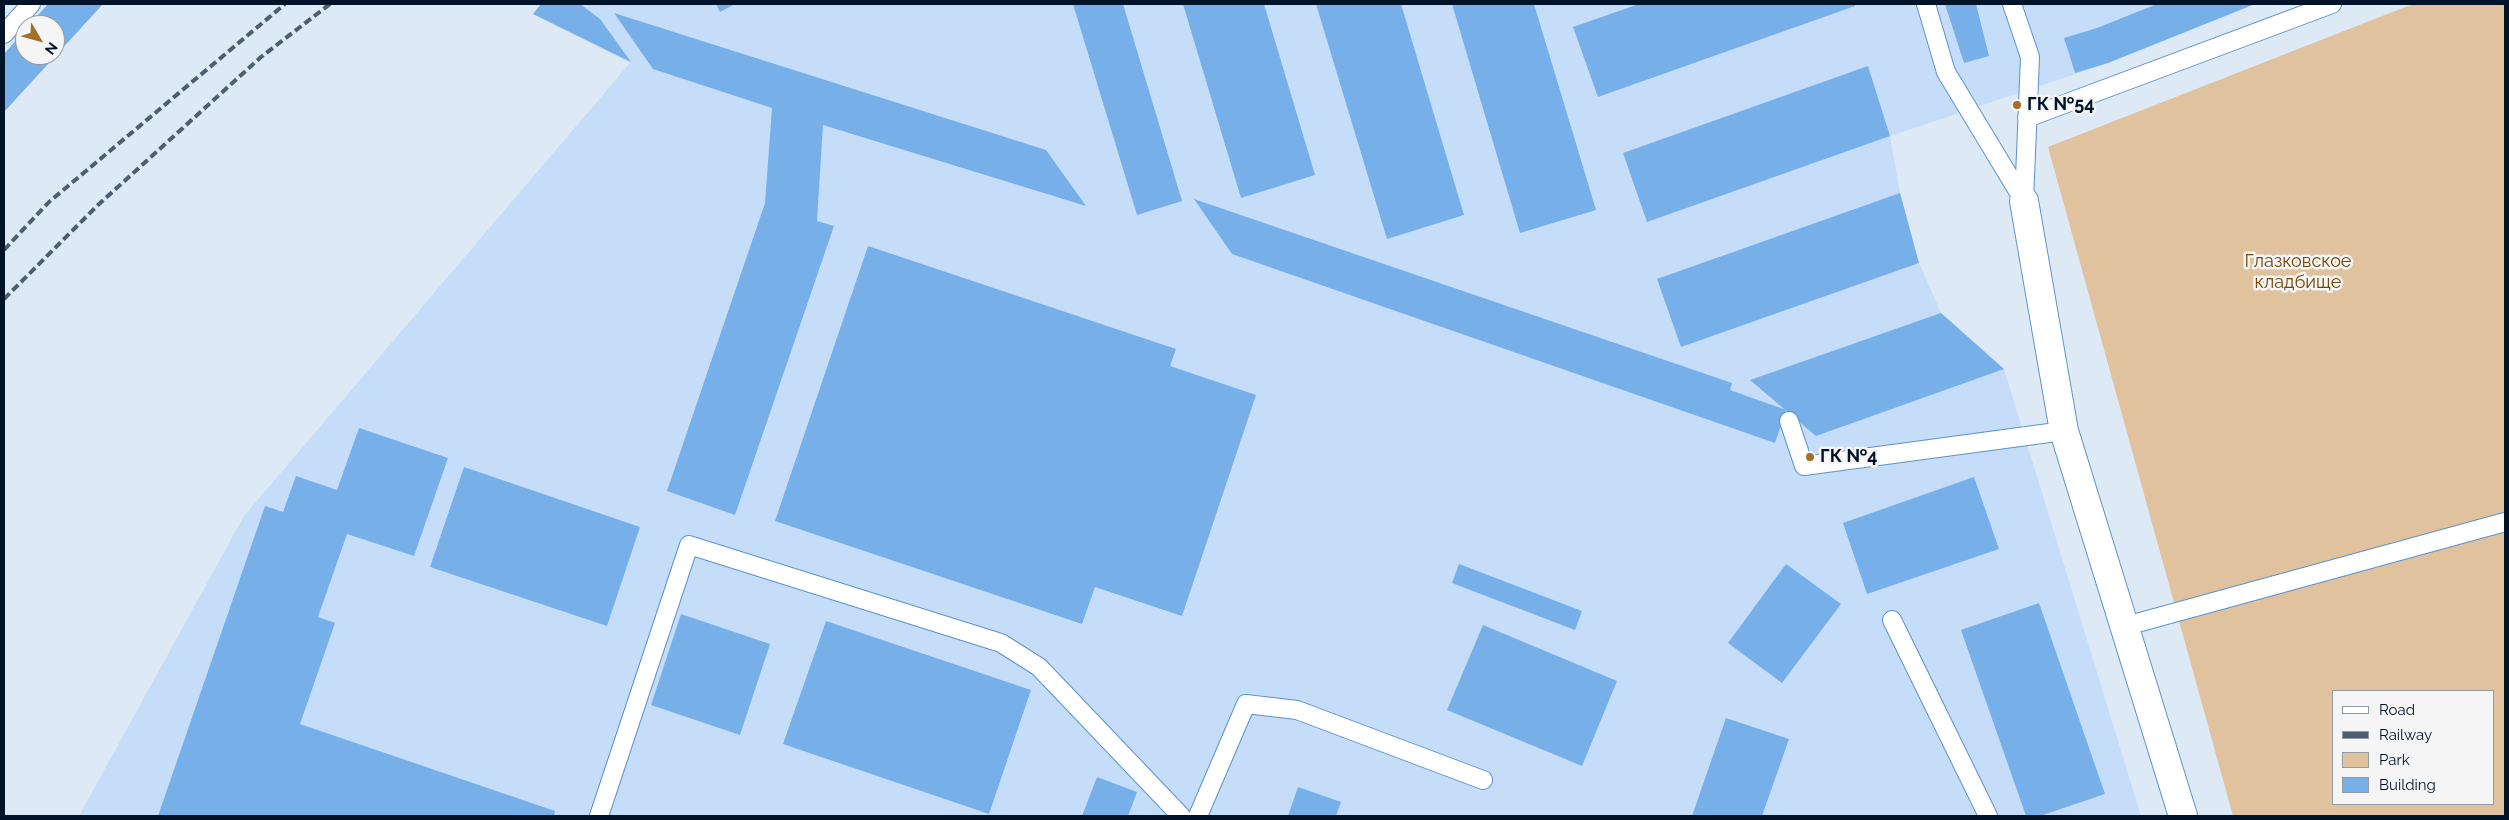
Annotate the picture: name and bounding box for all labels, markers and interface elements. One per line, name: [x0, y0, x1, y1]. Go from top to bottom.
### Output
north arrow: [15, 15, 65, 65]
text: N: [42, 39, 61, 58]
place label: ГК №54: [2027, 94, 2094, 116]
marker: ГК №54: [2011, 99, 2023, 111]
park label: Глазковское кладбище: [2245, 251, 2351, 294]
place label: ГК №4: [1820, 446, 1877, 468]
marker: ГК №4: [1804, 451, 1816, 463]
legend: [2332, 690, 2494, 805]
text: Road: [2379, 701, 2415, 719]
text: Railway: [2379, 726, 2432, 744]
text: Park: [2379, 751, 2410, 769]
text: Building: [2379, 776, 2436, 794]

